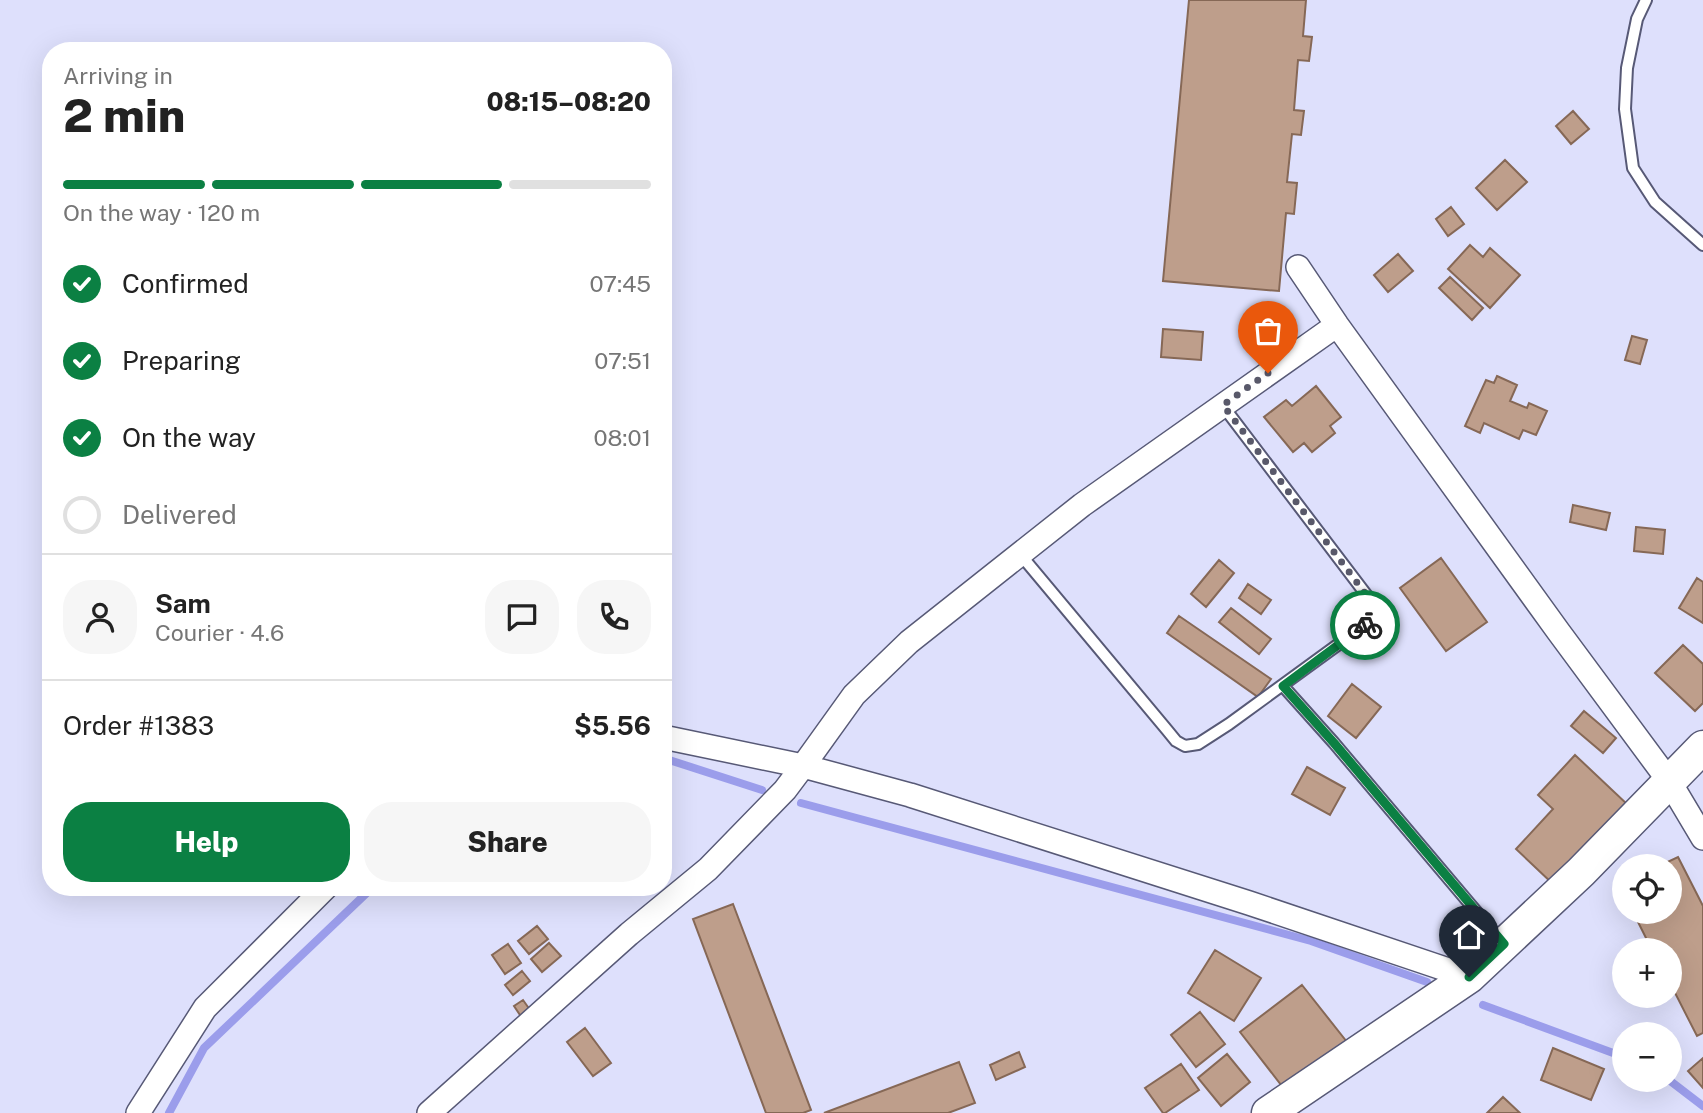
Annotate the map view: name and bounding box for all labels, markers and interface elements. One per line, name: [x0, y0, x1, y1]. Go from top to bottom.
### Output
text: Arriving in: [63, 62, 173, 89]
text: 08:15–08:20: [486, 86, 651, 117]
text: 2 min: [63, 88, 185, 142]
text: On the way · 120 m: [63, 199, 260, 226]
icon: check: [63, 265, 101, 303]
text: Confirmed: [122, 268, 249, 299]
text: 07:45: [590, 270, 651, 297]
pin: [1238, 301, 1298, 373]
icon: bag: [1249, 312, 1287, 350]
icon: check: [63, 342, 101, 380]
text: Preparing: [122, 345, 241, 376]
text: 07:51: [594, 347, 651, 374]
icon: check: [63, 419, 101, 457]
text: On the way: [122, 422, 256, 453]
text: 08:01: [594, 424, 651, 451]
text: Delivered: [122, 499, 237, 530]
button: person: [63, 580, 137, 654]
button: chat: [485, 580, 559, 654]
button: phone: [577, 580, 651, 654]
text: Sam: [155, 588, 211, 619]
courier: [1330, 590, 1400, 660]
icon: bike: [1346, 606, 1384, 644]
text: Courier · 4.6: [155, 619, 284, 646]
text: Order #1383: [63, 710, 214, 741]
text: $5.56: [574, 710, 651, 741]
button: Help: [63, 802, 350, 882]
button: Share: [364, 802, 651, 882]
map controls: [1612, 854, 1682, 1092]
button: locate: [1612, 854, 1682, 924]
pin: [1439, 905, 1499, 977]
icon: home: [1450, 916, 1488, 954]
button: +: [1612, 938, 1682, 1008]
button: −: [1612, 1022, 1682, 1092]

